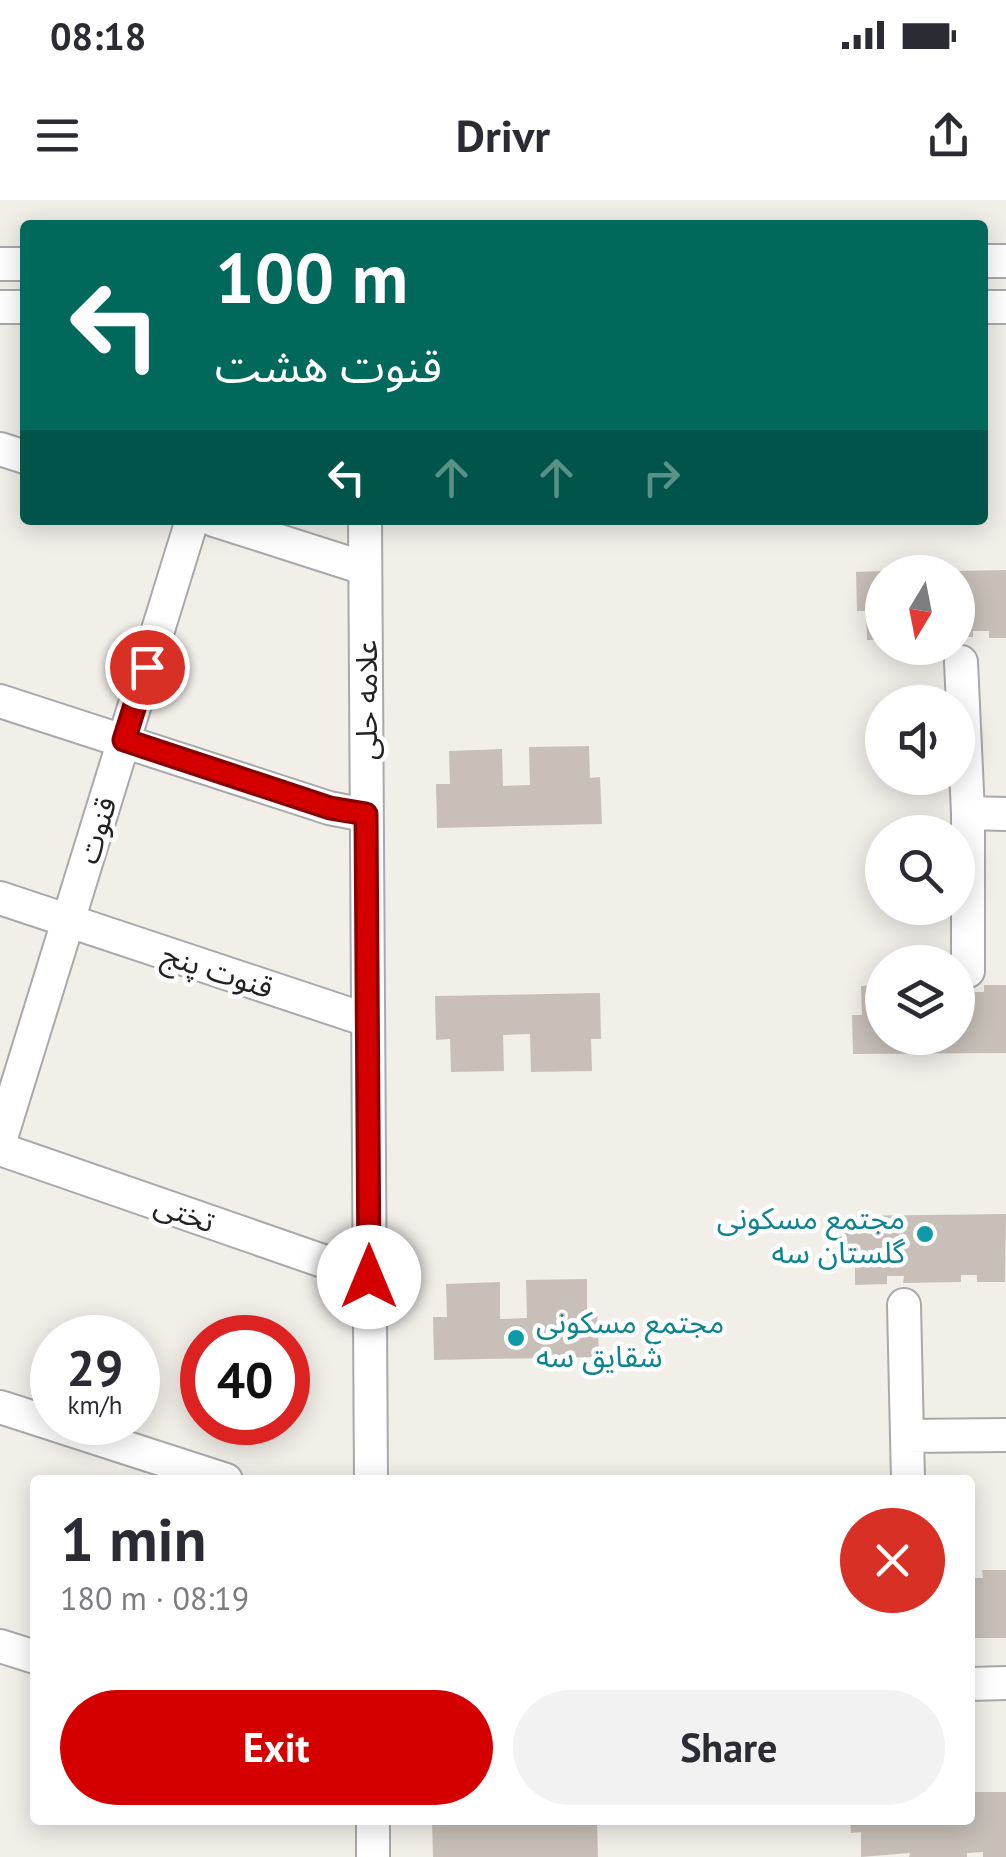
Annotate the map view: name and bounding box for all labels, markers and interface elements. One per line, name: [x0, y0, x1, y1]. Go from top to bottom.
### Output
text: 08:18: [50, 11, 146, 60]
text: Drivr: [456, 106, 550, 164]
icon: menu: [30, 108, 85, 163]
icon: share: [921, 108, 976, 163]
text: 100 m: [215, 232, 408, 322]
icon: left: [50, 260, 180, 390]
text: قنوت هشت: [215, 336, 442, 394]
icon: left: [319, 450, 374, 505]
icon: ahead: [424, 450, 479, 505]
icon: ahead: [529, 450, 584, 505]
icon: right: [634, 450, 689, 505]
north arrow: [865, 555, 975, 665]
map controls: [865, 555, 975, 1055]
pin: [105, 625, 190, 710]
icon: arrive: [120, 640, 175, 695]
street label: علامه حلی: [346, 640, 385, 760]
button: sound: [865, 685, 975, 795]
street label: قنوت: [67, 792, 125, 868]
button: search: [865, 815, 975, 925]
street label: قنوت پنج: [156, 934, 278, 1010]
button: layers: [865, 945, 975, 1055]
street label: تختی: [150, 1184, 220, 1240]
place label: مجتمع مسکونی گلستان سه: [717, 1198, 906, 1271]
marker: مجتمع مسکونی گلستان سه: [914, 1223, 936, 1245]
position arrow: [317, 1225, 421, 1329]
place label: مجتمع مسکونی شقایق سه: [536, 1302, 724, 1375]
speed limit sign: 40: [180, 1315, 310, 1445]
marker: مجتمع مسکونی شقایق سه: [505, 1327, 527, 1349]
text: 29: [67, 1335, 123, 1400]
text: km/h: [68, 1389, 122, 1421]
text: 1 min: [60, 1500, 206, 1578]
button: close: [840, 1508, 945, 1613]
text: 180 m · 08:19: [60, 1577, 249, 1619]
button: Exit: [60, 1690, 493, 1805]
button: Share: [513, 1690, 945, 1805]

